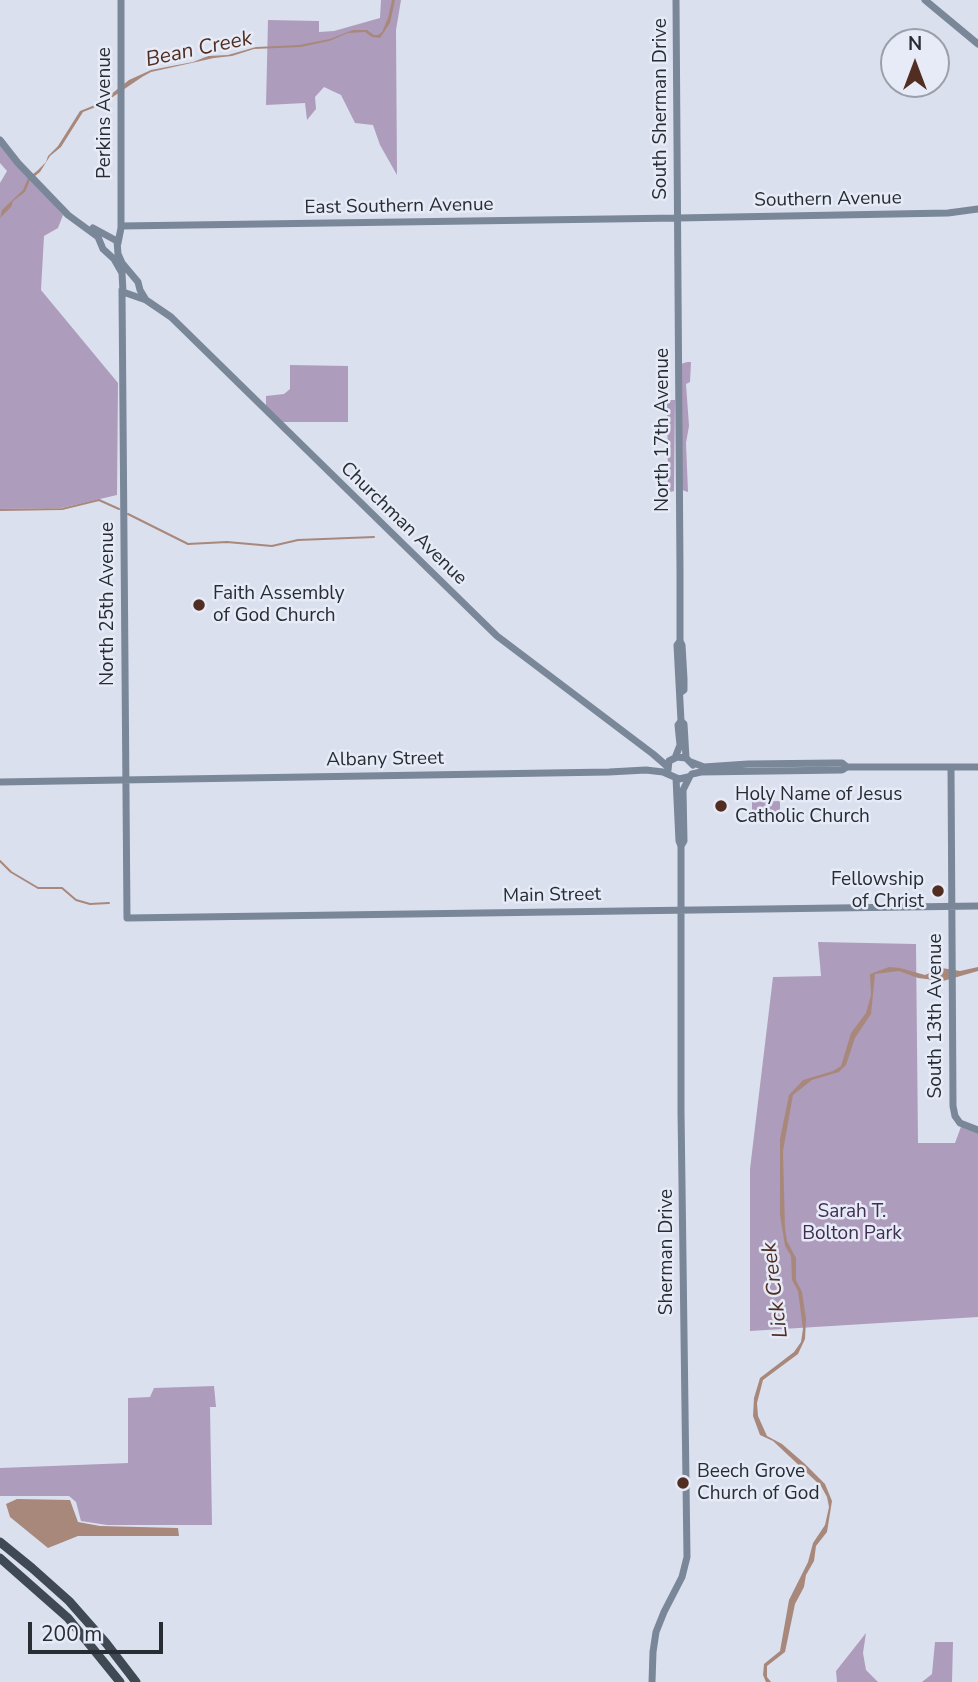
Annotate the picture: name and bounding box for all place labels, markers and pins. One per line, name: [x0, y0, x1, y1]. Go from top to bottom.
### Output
place label: Faith Assembly of God Church: [213, 583, 344, 627]
marker: Faith Assembly of God Church: [191, 597, 207, 613]
place label: Holy Name of Jesus Catholic Church: [735, 784, 902, 828]
marker: Holy Name of Jesus Catholic Church: [713, 798, 729, 814]
place label: Fellowship of Christ: [831, 869, 924, 913]
marker: Fellowship of Christ: [930, 883, 946, 899]
place label: Beech Grove Church of God: [697, 1461, 820, 1505]
marker: Beech Grove Church of God: [675, 1475, 691, 1491]

